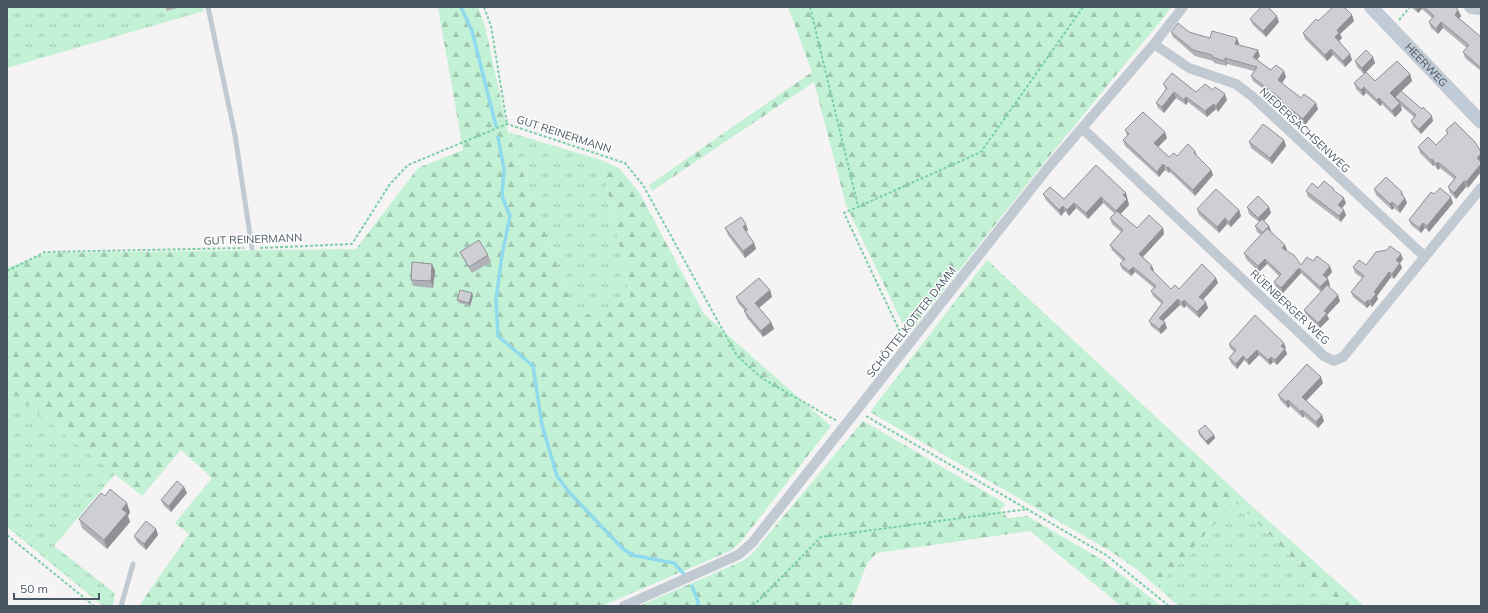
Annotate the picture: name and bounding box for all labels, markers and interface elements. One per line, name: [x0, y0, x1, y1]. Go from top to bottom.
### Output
street label: HEERWEG: [1402, 40, 1451, 90]
street label: NIEDERSACHSENWEG: [1257, 84, 1353, 176]
street label: GUT REINERMANN: [515, 112, 613, 156]
street label: GUT REINERMANN: [203, 230, 303, 248]
street label: SCHÖTTELKOTTER DAMM: [863, 264, 959, 380]
street label: RÜENBERGER WEG: [1247, 267, 1333, 347]
scale bar: [14, 575, 99, 601]
text: 50 m: [20, 581, 48, 596]

